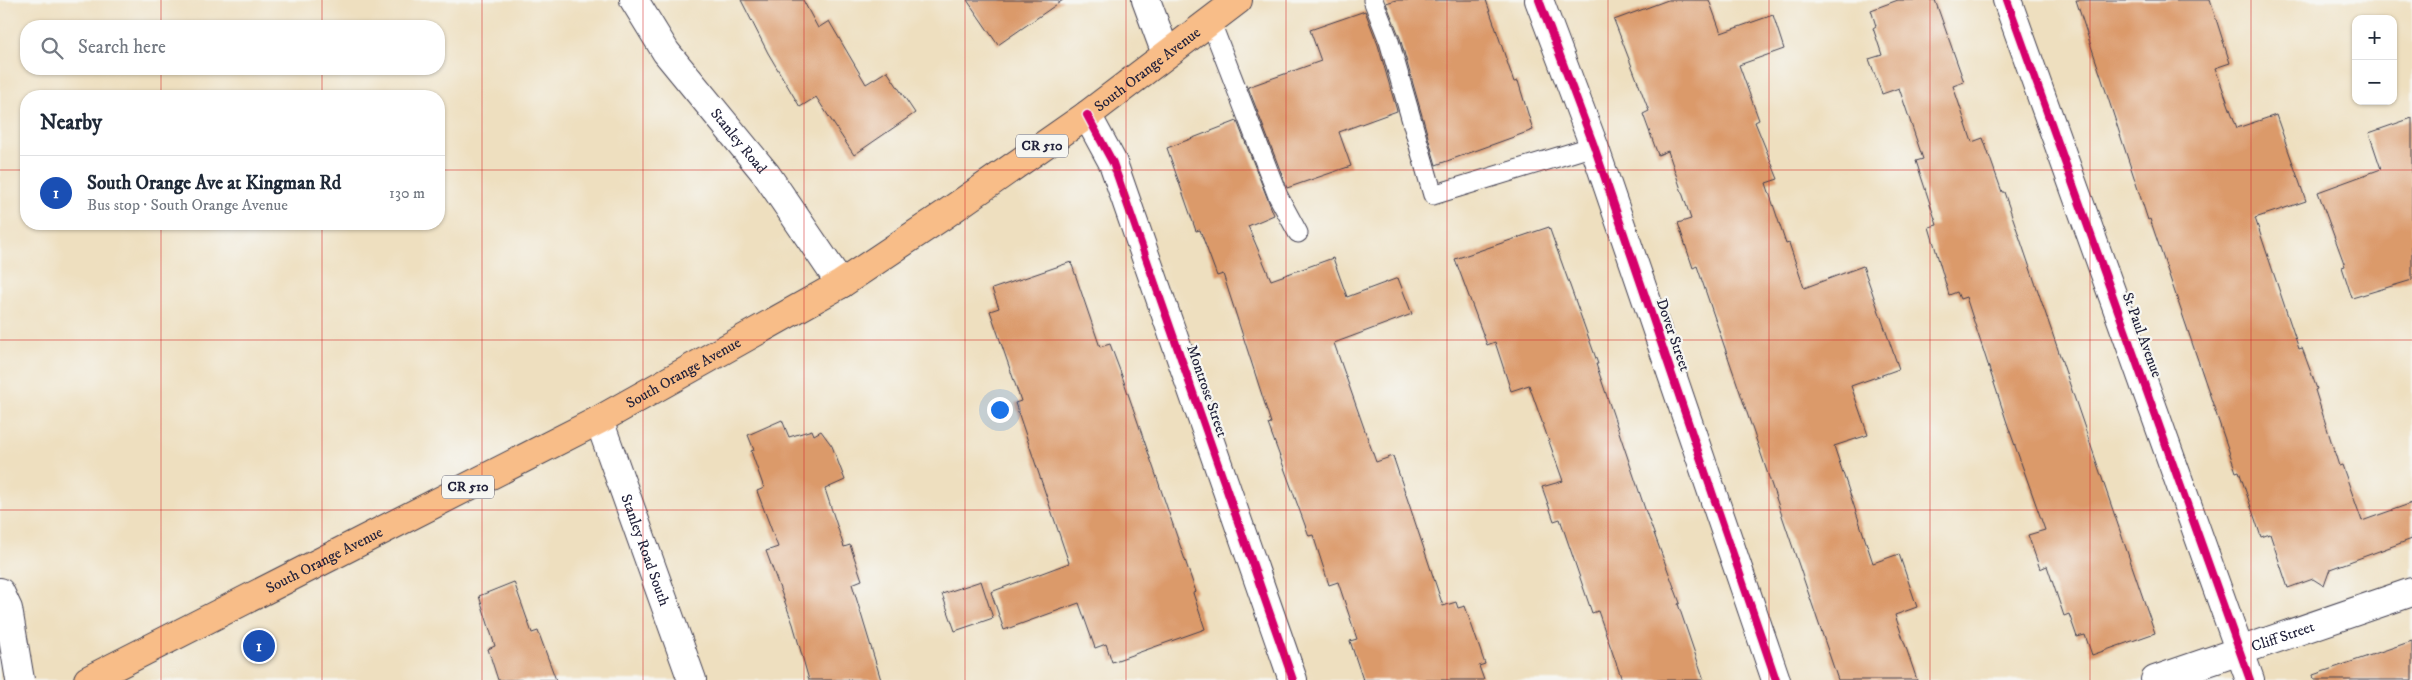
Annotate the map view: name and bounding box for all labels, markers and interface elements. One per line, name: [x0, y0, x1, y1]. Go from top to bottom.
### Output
map controls: [2352, 15, 2397, 105]
button: +: [2352, 15, 2397, 60]
search box: [20, 20, 445, 75]
street label: South Orange Avenue: [1090, 23, 1204, 116]
icon: search: [38, 34, 66, 62]
text: Search here: [78, 36, 166, 59]
button: −: [2352, 60, 2397, 105]
street label: Stanley Road: [706, 104, 772, 178]
text: Nearby: [40, 110, 102, 136]
road number: CR 510: [1016, 134, 1068, 158]
text: South Orange Ave at Kingman Rd: [87, 172, 341, 195]
text: 1: [53, 183, 59, 203]
text: 130 m: [389, 183, 425, 203]
text: Bus stop · South Orange Avenue: [87, 195, 288, 215]
street label: St Paul Avenue: [2118, 290, 2166, 380]
street label: Dover Street: [1652, 296, 1694, 374]
street label: South Orange Avenue: [622, 333, 744, 412]
street label: Montrose Street: [1182, 342, 1232, 440]
your location: [987, 397, 1013, 423]
road number: CR 510: [442, 476, 494, 498]
street label: Stanley Road South: [617, 491, 674, 608]
street label: South Orange Avenue: [262, 522, 386, 598]
street label: Cliff Street: [2249, 617, 2317, 656]
pin: 1: [243, 627, 275, 665]

